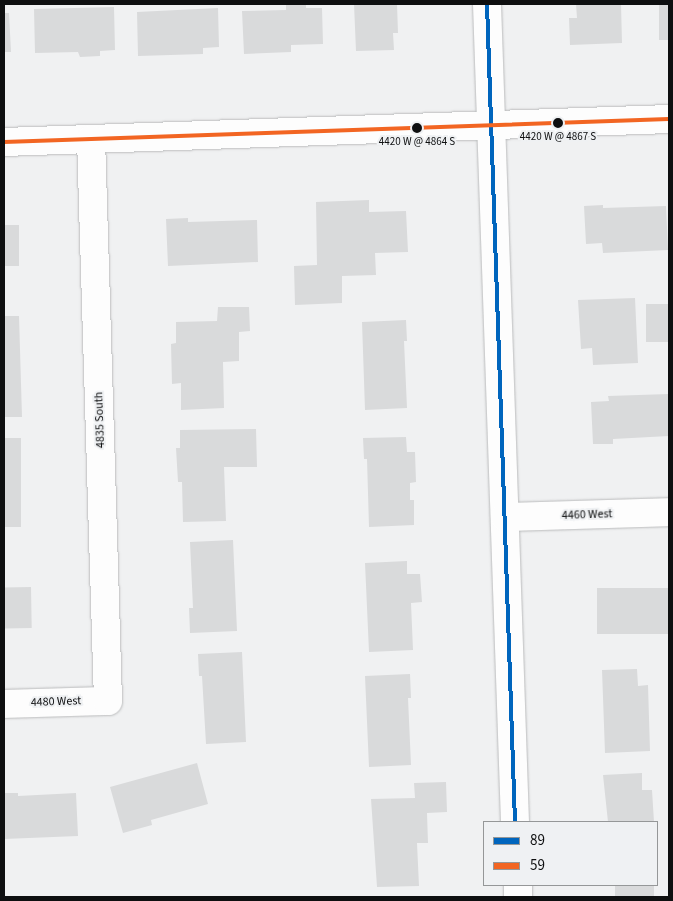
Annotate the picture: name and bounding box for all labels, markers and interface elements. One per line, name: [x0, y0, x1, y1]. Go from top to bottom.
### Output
marker: 4420 W @ 4867 S: [553, 118, 563, 128]
marker: 4420 W @ 4864 S: [412, 123, 422, 133]
place label: 4420 W @ 4867 S: [520, 130, 596, 144]
place label: 4420 W @ 4864 S: [379, 135, 455, 149]
street label: 4835 South: [92, 392, 108, 448]
street label: 4460 West: [562, 507, 612, 523]
street label: 4480 West: [31, 694, 81, 710]
legend: [483, 821, 658, 886]
text: 89: [530, 830, 545, 851]
text: 59: [530, 855, 545, 876]

